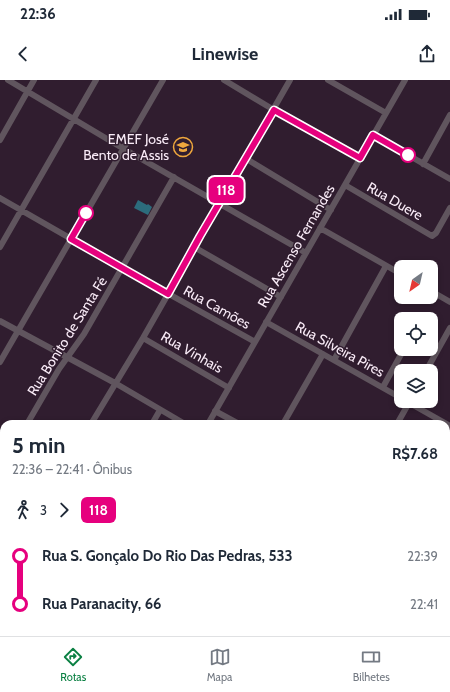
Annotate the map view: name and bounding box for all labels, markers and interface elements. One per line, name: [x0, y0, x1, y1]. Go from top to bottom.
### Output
text: 22:36: [20, 5, 56, 23]
icon: back: [12, 43, 34, 65]
text: Linewise: [192, 43, 258, 65]
icon: share: [416, 43, 438, 65]
place label: EMEF José Bento de Assis: [83, 130, 169, 164]
school or university icon: EMEF José Bento de Assis: [172, 136, 194, 158]
unlabelled marker: [400, 147, 416, 163]
line badge: 118: [203, 177, 249, 203]
street label: Rua Duere: [364, 178, 426, 224]
text: 118: [217, 181, 235, 199]
street label: Rua Ascenso Fernandes: [253, 181, 339, 311]
unlabelled marker: [78, 205, 94, 221]
north arrow: [394, 260, 438, 304]
map controls: [394, 260, 438, 408]
street label: Rua Bonito de Santa Fé: [23, 273, 111, 399]
street label: Rua Camões: [180, 281, 254, 333]
button: locate: [394, 312, 438, 356]
street label: Rua Silveira Pires: [292, 317, 388, 381]
street label: Rua Vinhais: [158, 327, 226, 377]
button: layers: [394, 364, 438, 408]
text: 5 min: [12, 432, 65, 459]
text: R$7.68: [392, 445, 438, 463]
text: 22:36 – 22:41 · Ônibus: [12, 461, 132, 477]
icon: walk: [12, 499, 34, 521]
icon: forward: [53, 499, 75, 521]
text: 118: [89, 501, 108, 519]
text: 3: [40, 502, 47, 518]
text: Rua S. Gonçalo Do Rio Das Pedras, 533: [42, 547, 293, 565]
text: 22:39: [407, 548, 438, 564]
text: Rua Paranacity, 66: [42, 595, 162, 613]
text: 22:41: [410, 596, 438, 612]
tab: Rotas: [60, 646, 86, 684]
tab: Mapa: [207, 646, 232, 684]
tab: Bilhetes: [353, 646, 390, 684]

